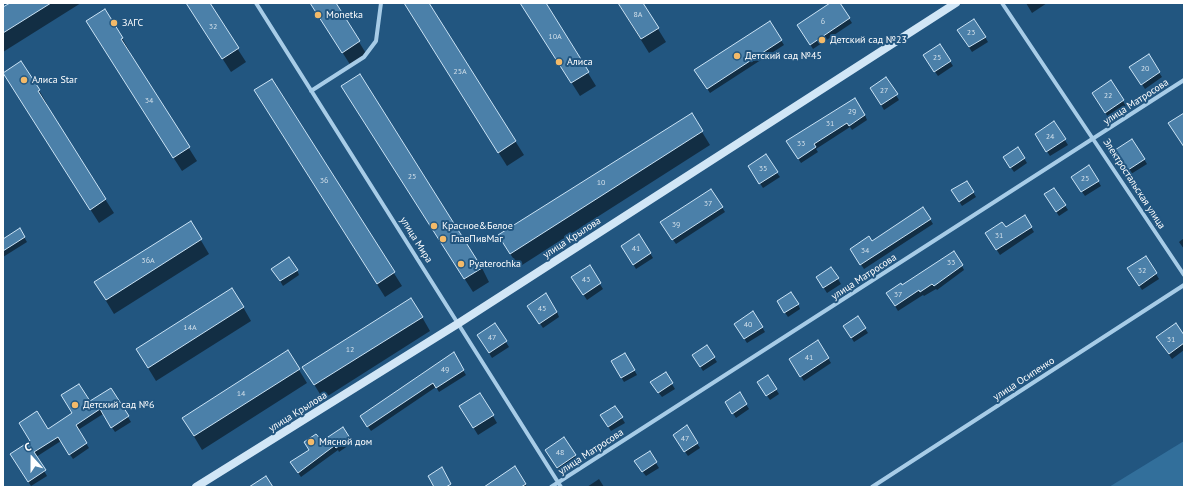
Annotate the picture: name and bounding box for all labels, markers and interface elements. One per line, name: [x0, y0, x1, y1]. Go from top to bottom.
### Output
place label: Monetka: [326, 9, 363, 21]
marker: Monetka: [313, 10, 323, 20]
house number: 8А: [633, 10, 643, 20]
place label: ЗАГС: [122, 17, 143, 29]
house number: 6: [821, 17, 825, 27]
marker: ЗАГС: [109, 18, 119, 28]
house number: 32: [209, 22, 217, 32]
house number: 23: [967, 28, 975, 38]
house number: 10А: [548, 32, 562, 42]
place label: Детский сад №23: [830, 34, 907, 46]
marker: Детский сад №23: [817, 35, 827, 45]
place label: Детский сад №45: [745, 50, 822, 62]
marker: Детский сад №45: [732, 51, 742, 61]
house number: 25: [933, 53, 941, 63]
place label: Алиса: [567, 56, 593, 68]
marker: Алиса: [554, 57, 564, 67]
house number: 20: [1141, 64, 1149, 74]
house number: 25А: [453, 67, 467, 77]
place label: Алиса Star: [32, 74, 77, 86]
marker: Алиса Star: [19, 75, 29, 85]
street label: улица Матросова: [1101, 76, 1171, 128]
house number: 27: [880, 86, 888, 96]
house number: 22: [1104, 91, 1112, 101]
house number: 34: [145, 96, 153, 106]
house number: 29: [848, 107, 856, 117]
house number: 31: [826, 119, 834, 129]
house number: 24: [1046, 132, 1054, 142]
street label: Электростальская улица: [1100, 137, 1168, 231]
house number: 33: [797, 139, 805, 149]
house number: 35: [759, 164, 767, 174]
house number: 25: [408, 172, 416, 182]
house number: 25: [1081, 174, 1089, 184]
house number: 36: [320, 176, 328, 186]
house number: 10: [597, 178, 605, 188]
house number: 37: [704, 199, 712, 209]
street label: улица Мира: [397, 215, 435, 265]
street label: улица Крылова: [541, 215, 603, 261]
place label: Красное&Белое: [442, 220, 513, 232]
house number: 39: [672, 220, 680, 230]
marker: Красное&Белое: [429, 221, 439, 231]
house number: 31: [995, 231, 1003, 241]
place label: ГлавПивМаг: [451, 233, 503, 245]
marker: ГлавПивМаг: [438, 234, 448, 244]
house number: 41: [632, 244, 640, 254]
house number: 34: [861, 246, 869, 256]
street label: улица Матросова: [829, 251, 899, 303]
house number: 36А: [141, 256, 155, 266]
place label: Pyaterochka: [469, 258, 521, 270]
house number: 33: [947, 258, 955, 268]
marker: Pyaterochka: [456, 259, 466, 269]
house number: 32: [1138, 266, 1146, 276]
house number: 43: [582, 275, 590, 285]
house number: 37: [894, 290, 902, 300]
house number: 45: [538, 304, 546, 314]
house number: 40: [744, 320, 752, 330]
house number: 14А: [183, 323, 197, 333]
house number: 47: [488, 333, 496, 343]
house number: 31: [1167, 335, 1175, 345]
house number: 12: [346, 345, 354, 355]
house number: 41: [805, 353, 813, 363]
street label: улица Осипенко: [991, 355, 1057, 403]
house number: 49: [441, 365, 449, 375]
house number: 14: [237, 389, 245, 399]
street label: улица Крылова: [267, 389, 329, 435]
place label: Детский сад №6: [83, 399, 154, 411]
marker: Детский сад №6: [70, 400, 80, 410]
street label: улица Матросова: [556, 426, 626, 478]
house number: 47: [681, 434, 689, 444]
place label: Мясной дом: [319, 436, 372, 448]
marker: Мясной дом: [306, 437, 316, 447]
north arrow: [12, 438, 52, 478]
text: С: [22, 439, 33, 454]
house number: 48: [556, 448, 564, 458]

